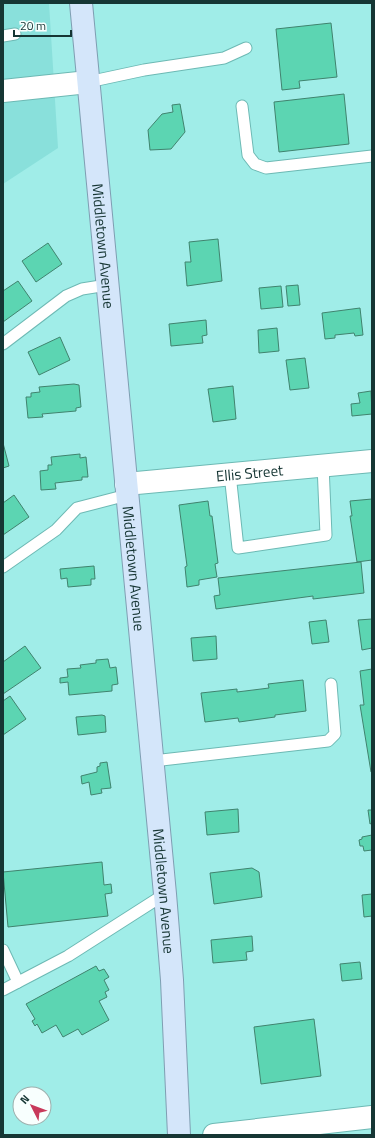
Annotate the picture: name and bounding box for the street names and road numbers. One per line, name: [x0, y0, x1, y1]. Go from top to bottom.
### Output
street label: Middletown Avenue: [87, 182, 121, 310]
street label: Ellis Street: [215, 458, 285, 487]
street label: Middletown Avenue: [117, 505, 152, 632]
street label: Middletown Avenue: [147, 827, 181, 955]

